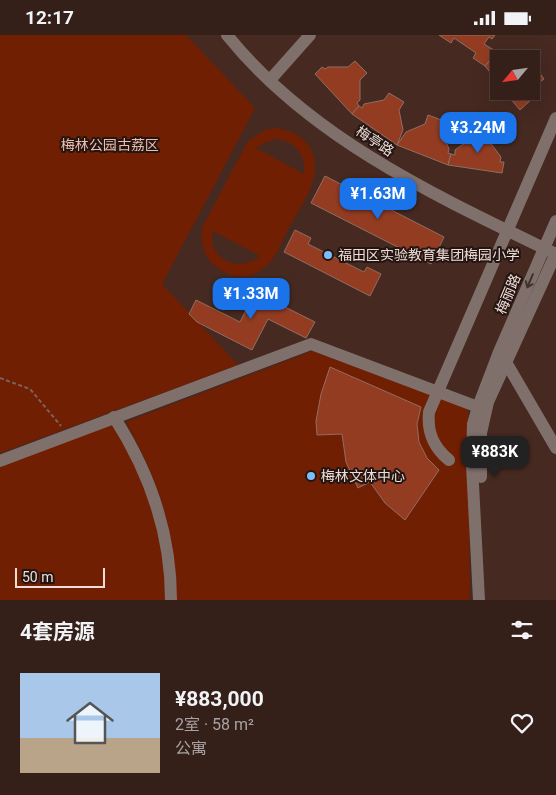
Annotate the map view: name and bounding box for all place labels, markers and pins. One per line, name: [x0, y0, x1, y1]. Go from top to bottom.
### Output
pin: ¥3.24M: [437, 111, 519, 154]
pin: ¥1.63M: [337, 177, 419, 220]
place label: 福田区实验教育集团梅园小学: [338, 247, 520, 263]
marker: 福田区实验教育集团梅园小学: [322, 249, 334, 261]
pin: ¥1.33M: [210, 277, 292, 320]
pin: ¥883K: [460, 435, 530, 478]
place label: 梅林文体中心: [321, 468, 405, 484]
marker: 梅林文体中心: [305, 470, 317, 482]

